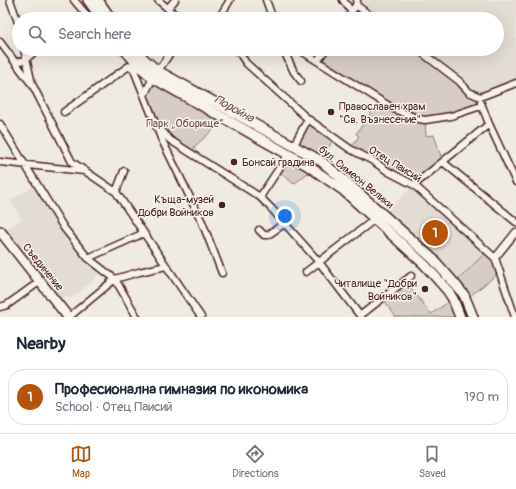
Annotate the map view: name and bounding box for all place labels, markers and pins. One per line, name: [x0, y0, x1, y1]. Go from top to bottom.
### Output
place label: Православен храм "Св. Възнесение": [339, 100, 425, 126]
marker: Православен храм "Св. Възнесение": [326, 107, 336, 117]
place label: Бонсай градина: [242, 156, 315, 169]
marker: Бонсай градина: [229, 157, 239, 167]
place label: Къща-музей Добри Войников: [137, 193, 214, 219]
marker: Къща-музей Добри Войников: [217, 200, 227, 210]
pin: 1: [422, 218, 448, 248]
place label: Читалище "Добри Войников": [334, 277, 417, 303]
marker: Читалище "Добри Войников": [420, 284, 430, 294]

